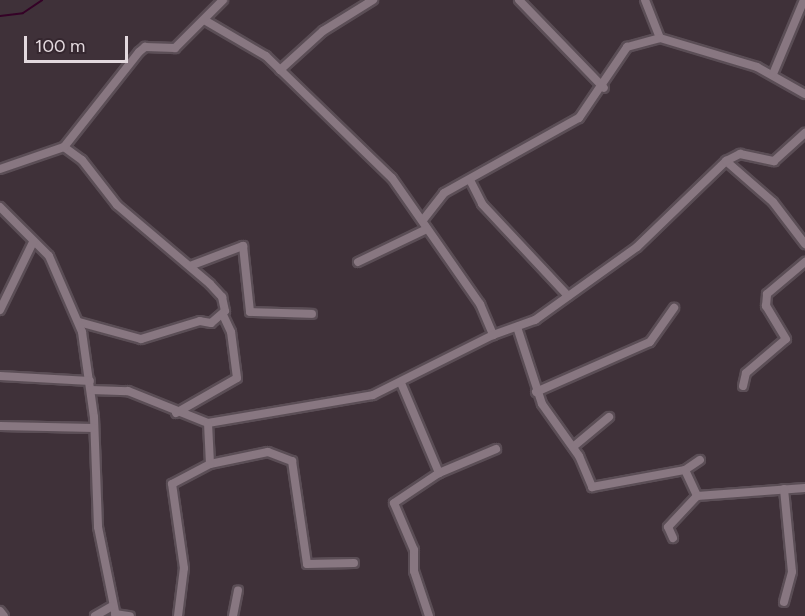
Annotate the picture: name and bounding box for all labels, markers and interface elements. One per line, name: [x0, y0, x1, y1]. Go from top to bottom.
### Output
scale bar: [27, 24, 130, 62]
text: 100 m: [35, 35, 85, 57]

